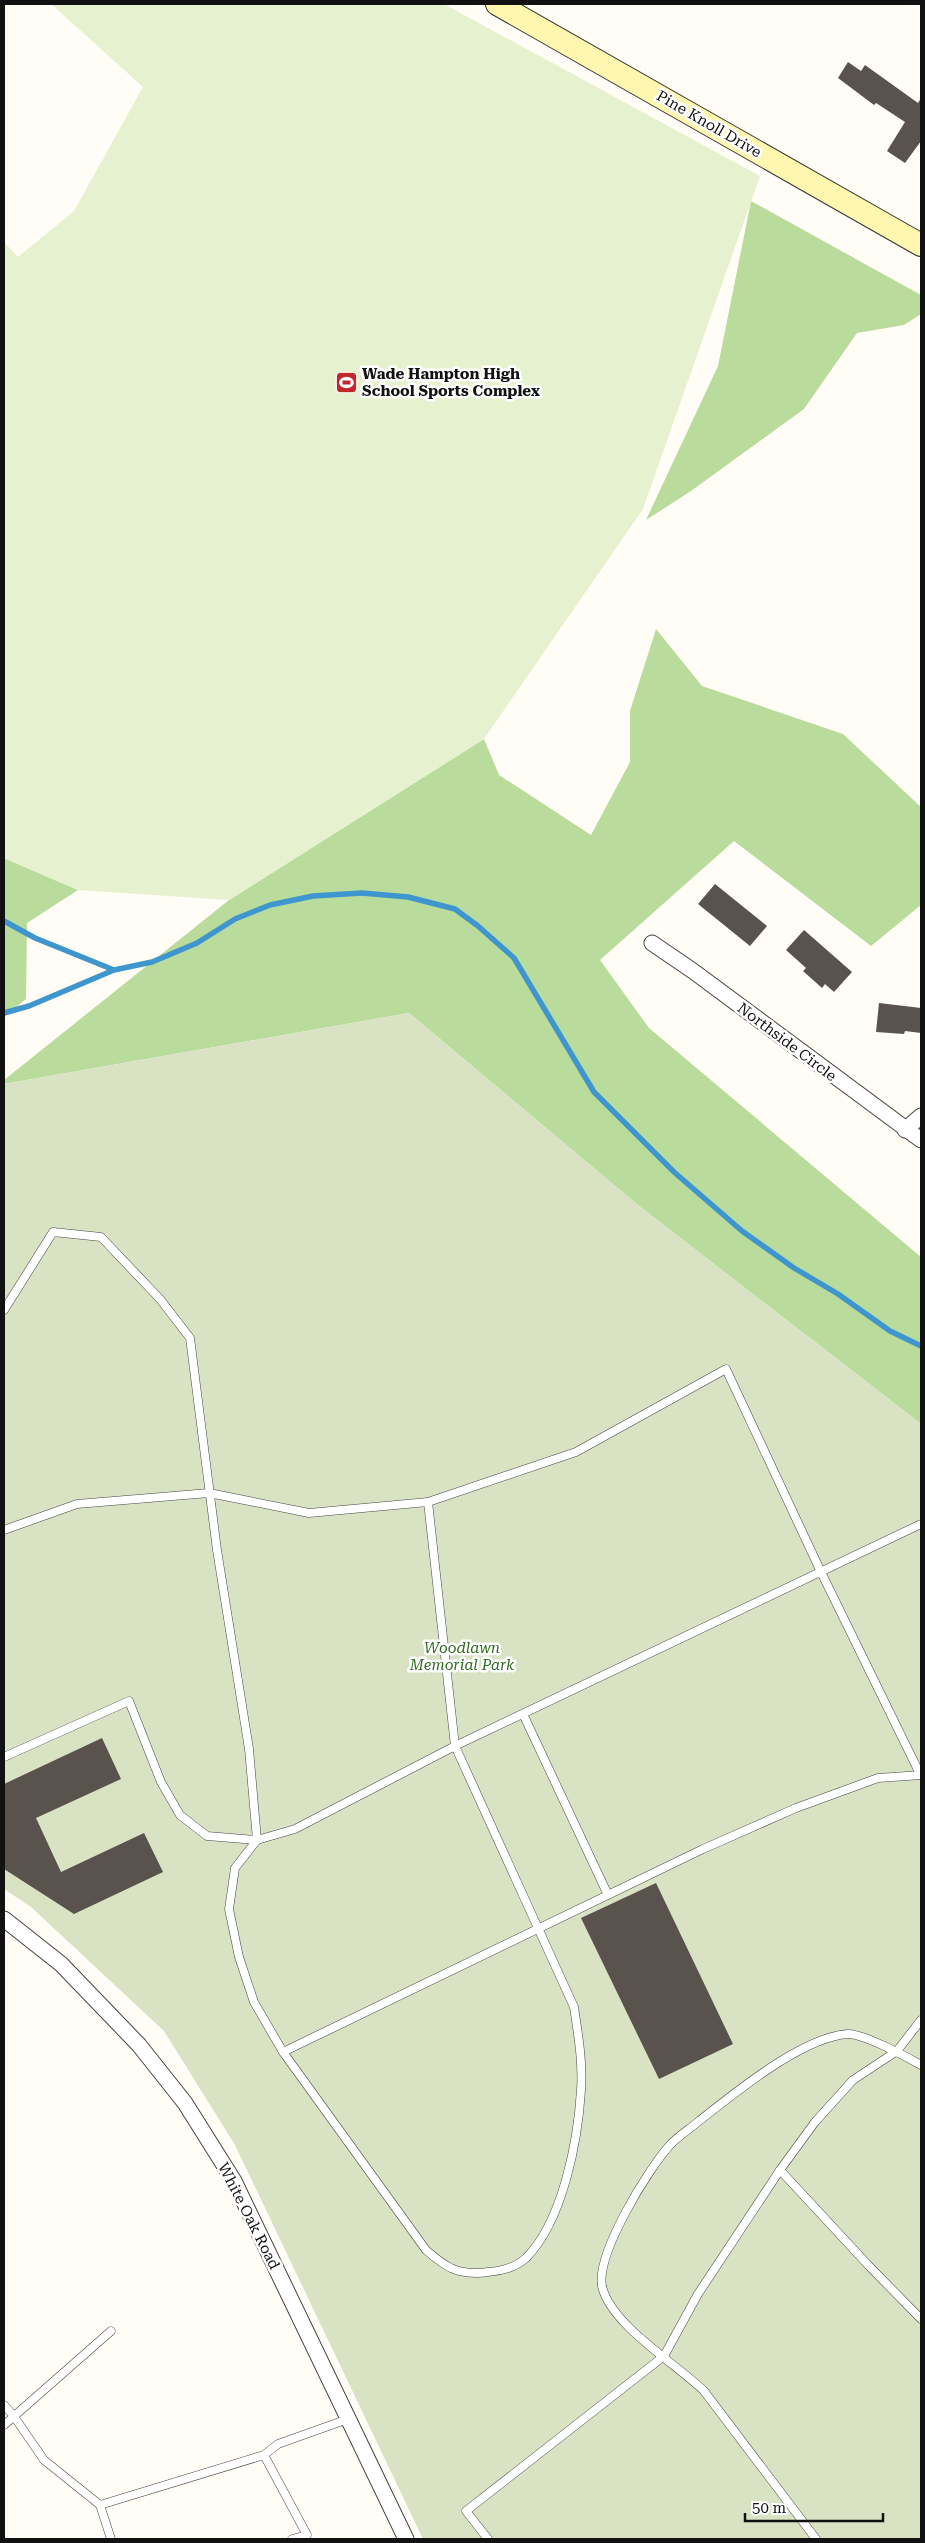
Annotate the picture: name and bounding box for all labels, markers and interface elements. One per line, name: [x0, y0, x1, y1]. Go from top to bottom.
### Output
street label: Pine Knoll Drive: [653, 87, 765, 161]
place label: Wade Hampton High School Sports Complex: [362, 365, 540, 400]
sports icon: Wade Hampton High School Sports Complex: [334, 371, 358, 395]
street label: Northside Circle: [734, 999, 840, 1085]
park label: Woodlawn Memorial Park: [409, 1639, 515, 1674]
street label: White Oak Road: [214, 2160, 284, 2273]
scale bar: [745, 2490, 882, 2522]
text: 50 m: [752, 2499, 787, 2517]

